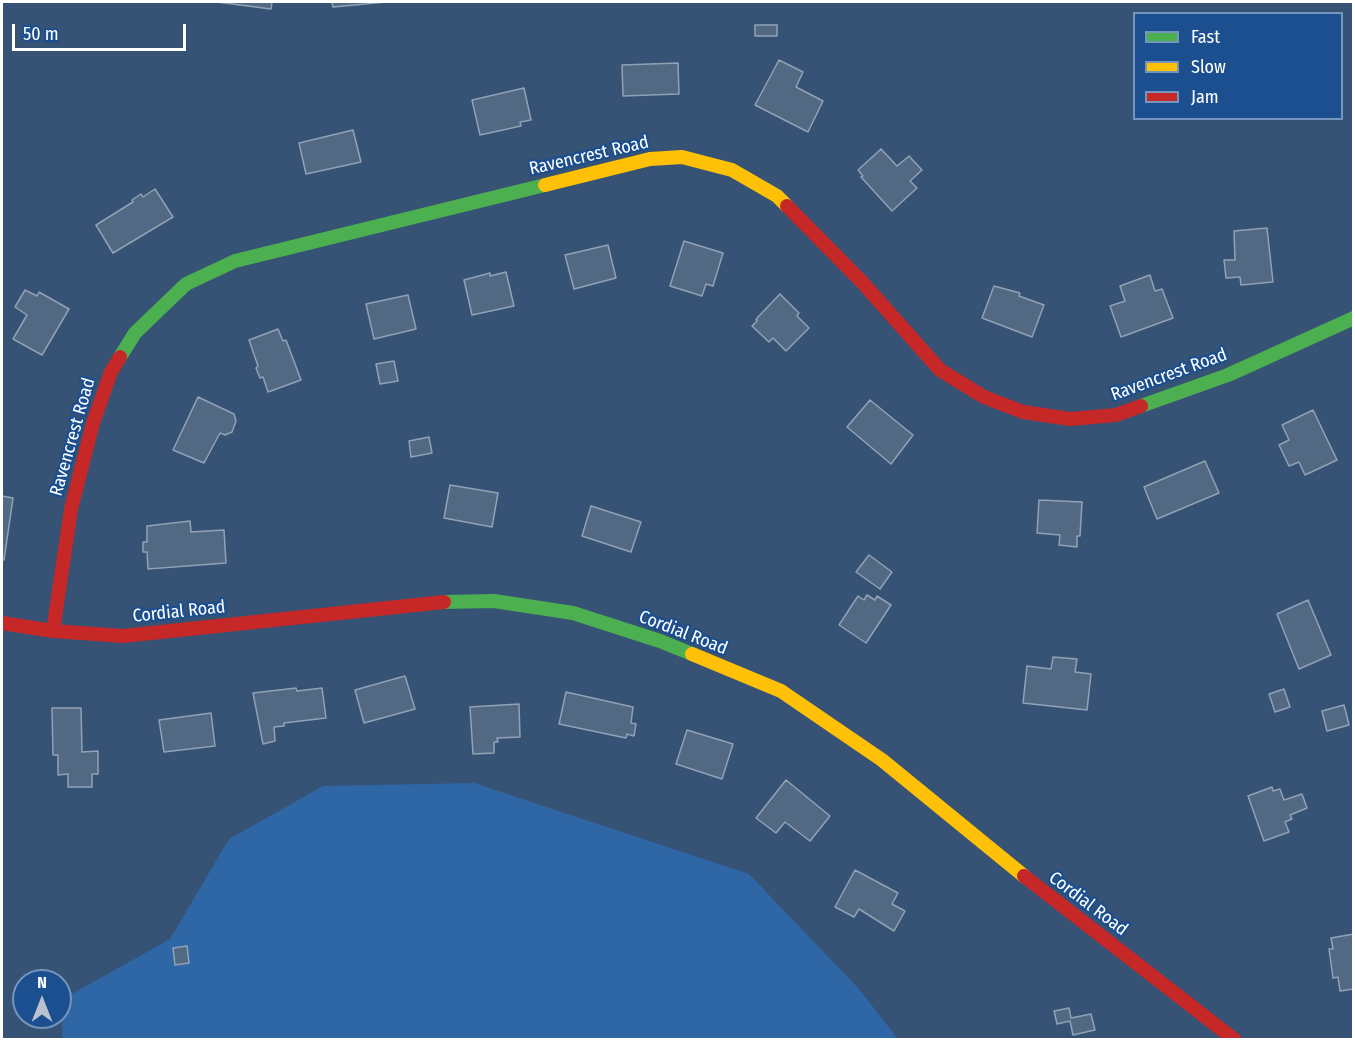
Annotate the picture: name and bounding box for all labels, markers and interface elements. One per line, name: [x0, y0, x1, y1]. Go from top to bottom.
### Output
scale bar: [15, 12, 189, 50]
legend: [1133, 12, 1343, 120]
text: 50 m: [23, 23, 59, 45]
text: Fast: [1191, 26, 1220, 48]
text: Slow: [1191, 56, 1226, 78]
text: Jam: [1191, 86, 1219, 108]
street label: Ravencrest Road: [527, 132, 651, 180]
street label: Ravencrest Road: [1108, 344, 1230, 406]
street label: Ravencrest Road: [46, 375, 100, 499]
street label: Cordial Road: [132, 596, 226, 628]
street label: Cordial Road: [636, 606, 730, 660]
street label: Cordial Road: [1044, 867, 1132, 941]
north arrow: [12, 969, 72, 1029]
text: N: [37, 973, 47, 992]

